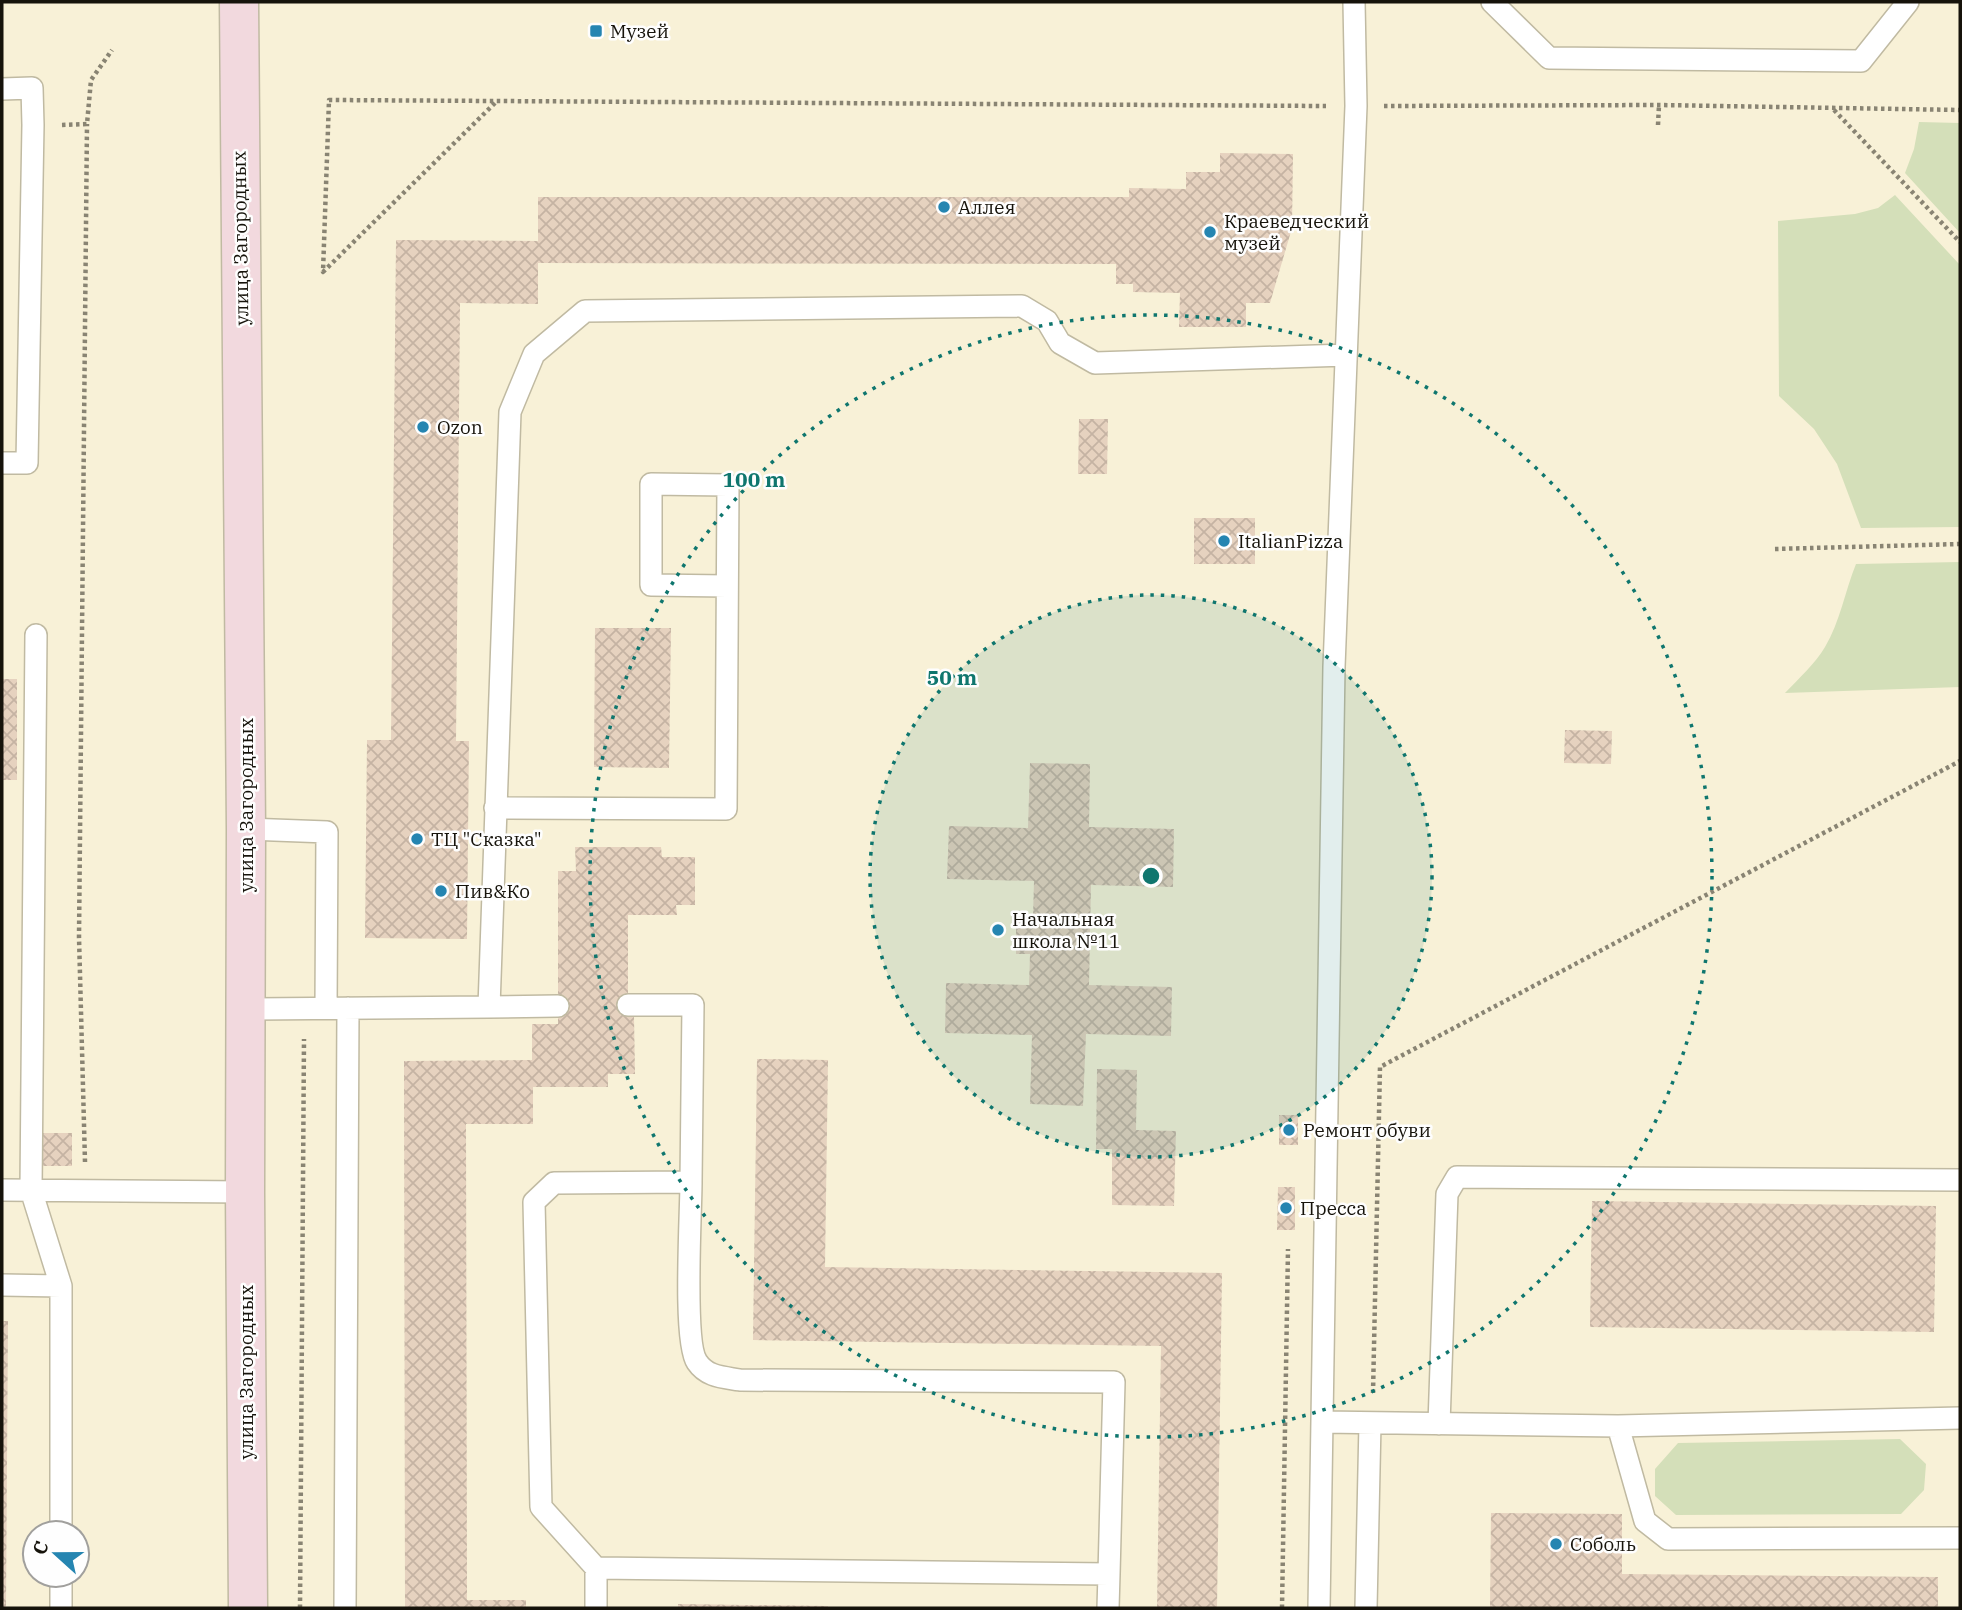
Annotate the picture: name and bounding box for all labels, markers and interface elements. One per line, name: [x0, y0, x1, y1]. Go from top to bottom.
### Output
place label: Музей: [610, 19, 669, 43]
marker: Музей: [588, 23, 604, 39]
street label: улица Загородных: [226, 150, 254, 326]
place label: Аллея: [958, 195, 1016, 219]
marker: Аллея: [936, 199, 952, 215]
place label: Краеведческий музей: [1224, 209, 1369, 255]
marker: Краеведческий музей: [1202, 224, 1218, 240]
place label: Ozon: [437, 415, 483, 439]
marker: Ozon: [415, 419, 431, 435]
text: 100 m: [722, 465, 786, 493]
place label: ItalianPizza: [1238, 529, 1343, 553]
marker: ItalianPizza: [1216, 533, 1232, 549]
text: 50 m: [927, 663, 977, 691]
street label: улица Загородных: [234, 717, 258, 892]
place label: ТЦ "Сказка": [431, 827, 542, 851]
marker: ТЦ "Сказка": [409, 831, 425, 847]
centre of rings: [1139, 864, 1163, 888]
place label: Пив&Ко: [455, 879, 530, 903]
marker: Пив&Ко: [433, 883, 449, 899]
place label: Начальная школа №11: [1012, 907, 1120, 953]
marker: Начальная школа №11: [990, 922, 1006, 938]
place label: Ремонт обуви: [1303, 1118, 1431, 1142]
marker: Ремонт обуви: [1281, 1122, 1297, 1138]
place label: Пресса: [1300, 1196, 1367, 1220]
marker: Пресса: [1278, 1200, 1294, 1216]
street label: улица Загородных: [234, 1284, 258, 1459]
north arrow: [21, 1519, 91, 1589]
place label: Соболь: [1570, 1532, 1636, 1556]
marker: Соболь: [1548, 1536, 1564, 1552]
text: С: [27, 1538, 54, 1558]

